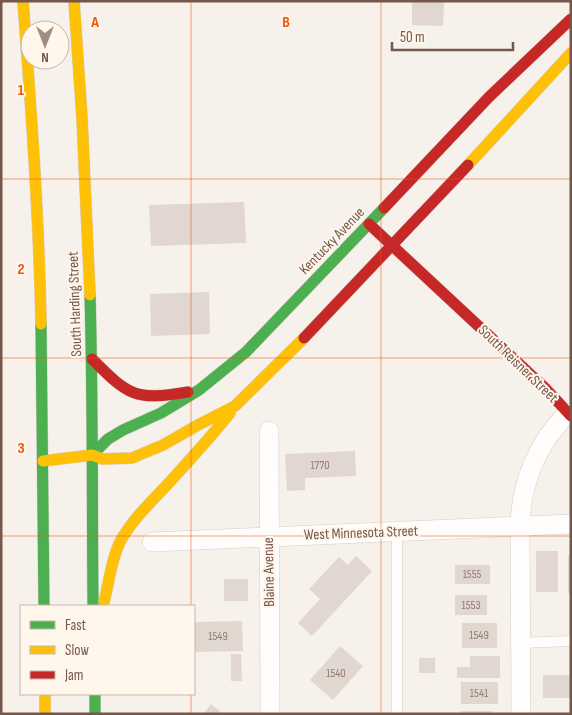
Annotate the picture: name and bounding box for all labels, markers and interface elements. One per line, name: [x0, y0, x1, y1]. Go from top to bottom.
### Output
text: A: [90, 13, 99, 32]
text: B: [282, 13, 290, 32]
north arrow: [20, 20, 70, 70]
scale bar: [392, 20, 513, 52]
text: 50 m: [400, 28, 425, 47]
text: N: [41, 49, 49, 66]
text: 1: [18, 81, 25, 100]
street label: Kentucky Avenue: [295, 203, 369, 279]
street label: South Harding Street: [64, 251, 86, 357]
text: 2: [17, 260, 25, 279]
street label: South Reisner Street: [474, 321, 562, 407]
text: 3: [17, 439, 25, 458]
house number: 1770: [310, 458, 330, 473]
street label: West Minnesota Street: [304, 521, 419, 544]
street label: Blaine Avenue: [259, 537, 279, 607]
house number: 1555: [463, 567, 482, 582]
house number: 1553: [462, 598, 480, 613]
legend: [20, 605, 195, 695]
text: Fast: [65, 616, 87, 635]
house number: 1549: [469, 628, 489, 643]
house number: 1549: [208, 629, 228, 644]
text: Slow: [65, 641, 89, 660]
text: Jam: [64, 666, 83, 685]
house number: 1540: [326, 666, 346, 681]
house number: 1541: [470, 686, 489, 701]

